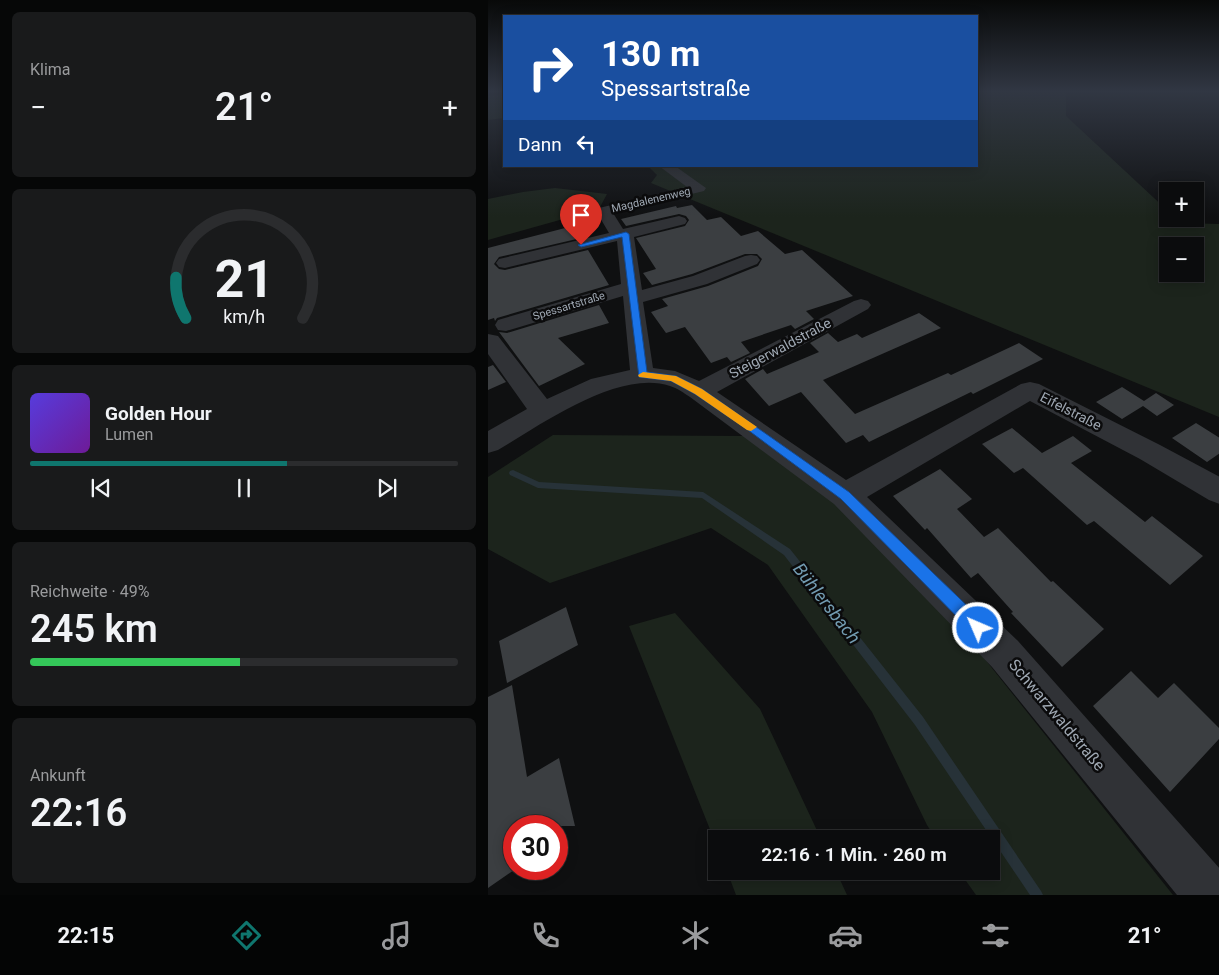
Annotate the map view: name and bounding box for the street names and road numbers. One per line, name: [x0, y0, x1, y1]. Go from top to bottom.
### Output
street label: Magdalenenweg: [610, 185, 692, 215]
street label: Spessartstraße: [531, 289, 607, 323]
street label: Steigerwaldstraße: [726, 314, 834, 382]
street label: Eifelstraße: [1038, 389, 1104, 433]
street label: Schwarzwaldstraße: [1005, 655, 1109, 775]

